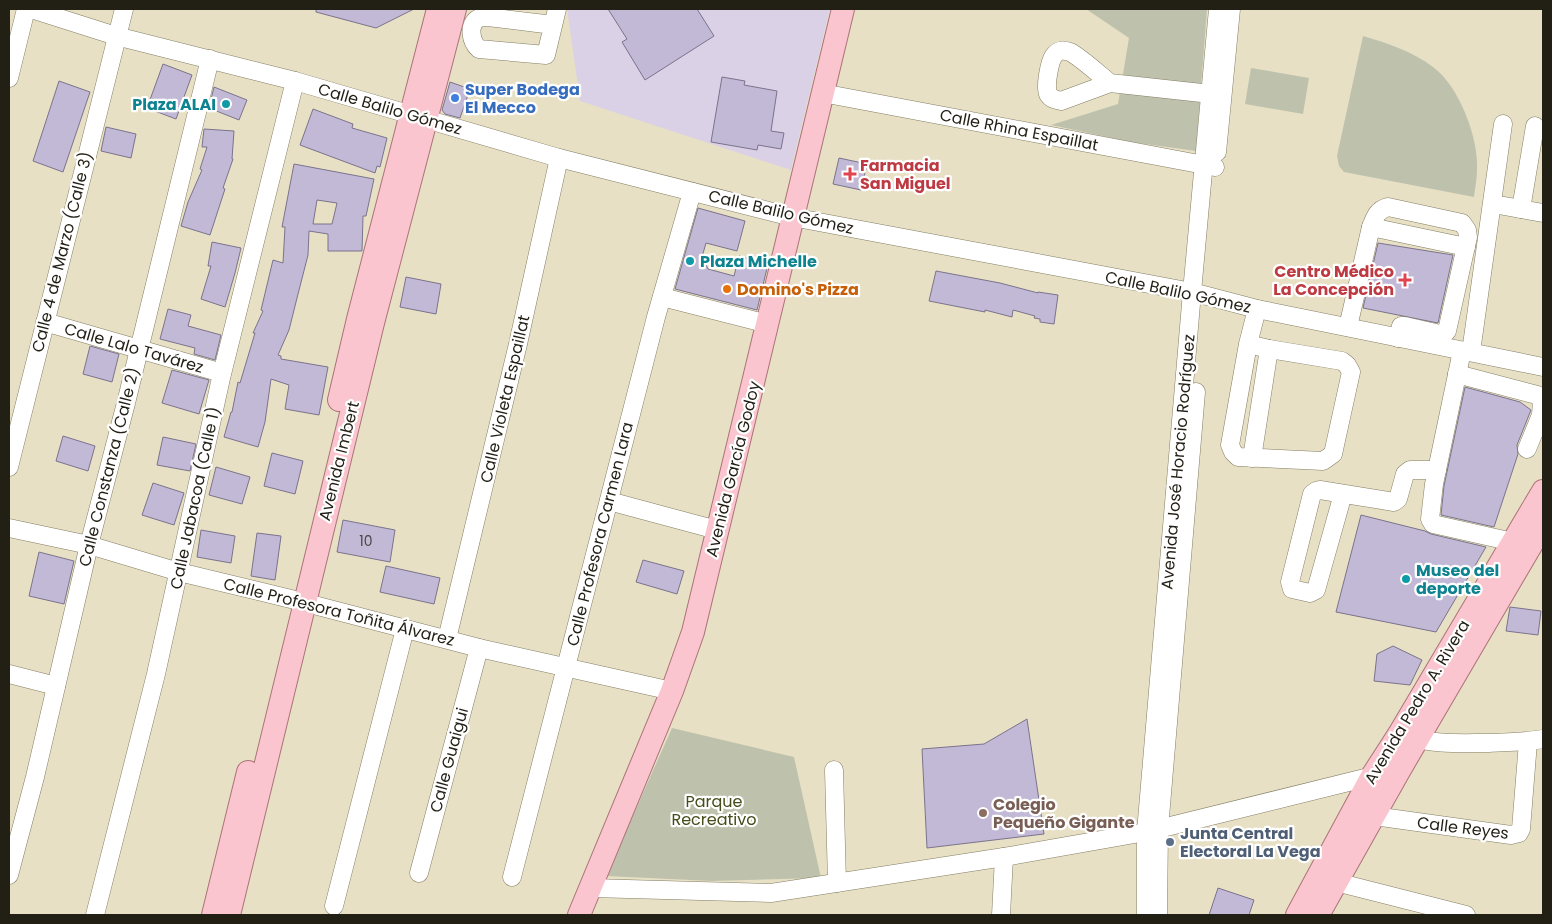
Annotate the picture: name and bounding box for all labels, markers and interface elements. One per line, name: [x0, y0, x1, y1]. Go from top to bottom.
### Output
street label: Calle Balilo Gómez: [315, 77, 465, 141]
place label: Super Bodega El Mecco: [465, 78, 580, 119]
marker: Super Bodega El Mecco: [449, 92, 461, 104]
place label: Plaza ALAI: [132, 93, 216, 116]
marker: Plaza ALAI: [220, 98, 232, 110]
street label: Calle Rhina Espaillat: [938, 103, 1100, 157]
street label: Calle 4 de Marzo (Calle 3): [26, 149, 98, 355]
place label: Farmacia San Miguel: [860, 154, 951, 195]
marker: Farmacia San Miguel: [844, 168, 856, 180]
street label: Calle Balilo Gómez: [706, 184, 856, 240]
place label: Plaza Michelle: [700, 250, 817, 273]
marker: Plaza Michelle: [684, 255, 696, 267]
place label: Centro Médico La Concepción: [1273, 260, 1394, 301]
street label: Calle Balilo Gómez: [1103, 265, 1253, 319]
marker: Centro Médico La Concepción: [1398, 273, 1412, 287]
place label: Domino's Pizza: [737, 278, 859, 301]
marker: Domino's Pizza: [721, 283, 733, 295]
street label: Calle Violeta Espaillat: [474, 313, 536, 485]
street label: Calle Lalo Tavárez: [62, 317, 206, 379]
street label: Avenida José Horacio Rodríguez: [1155, 333, 1201, 591]
street label: Calle Constanza (Calle 2): [73, 365, 145, 569]
street label: Avenida García Godoy: [700, 379, 766, 559]
street label: Avenida Imbert: [313, 399, 365, 523]
street label: Calle Jabacoa (Calle 1): [164, 405, 226, 591]
street label: Calle Profesora Carmen Lara: [561, 420, 639, 648]
house number: 10: [359, 531, 373, 551]
place label: Museo del deporte: [1416, 559, 1499, 600]
street label: Calle Profesora Toñita Álvarez: [221, 572, 457, 652]
marker: Museo del deporte: [1400, 573, 1412, 585]
street label: Avenida Pedro A. Rivera: [1359, 615, 1475, 789]
street label: Calle Guaigui: [424, 705, 474, 815]
park label: Parque Recreativo: [671, 790, 757, 831]
place label: Colegio Pequeño Gigante: [993, 793, 1135, 834]
marker: Colegio Pequeño Gigante: [977, 807, 989, 819]
street label: Calle Reyes: [1416, 811, 1510, 845]
place label: Junta Central Electoral La Vega: [1180, 822, 1321, 863]
marker: Junta Central Electoral La Vega: [1164, 836, 1176, 848]

